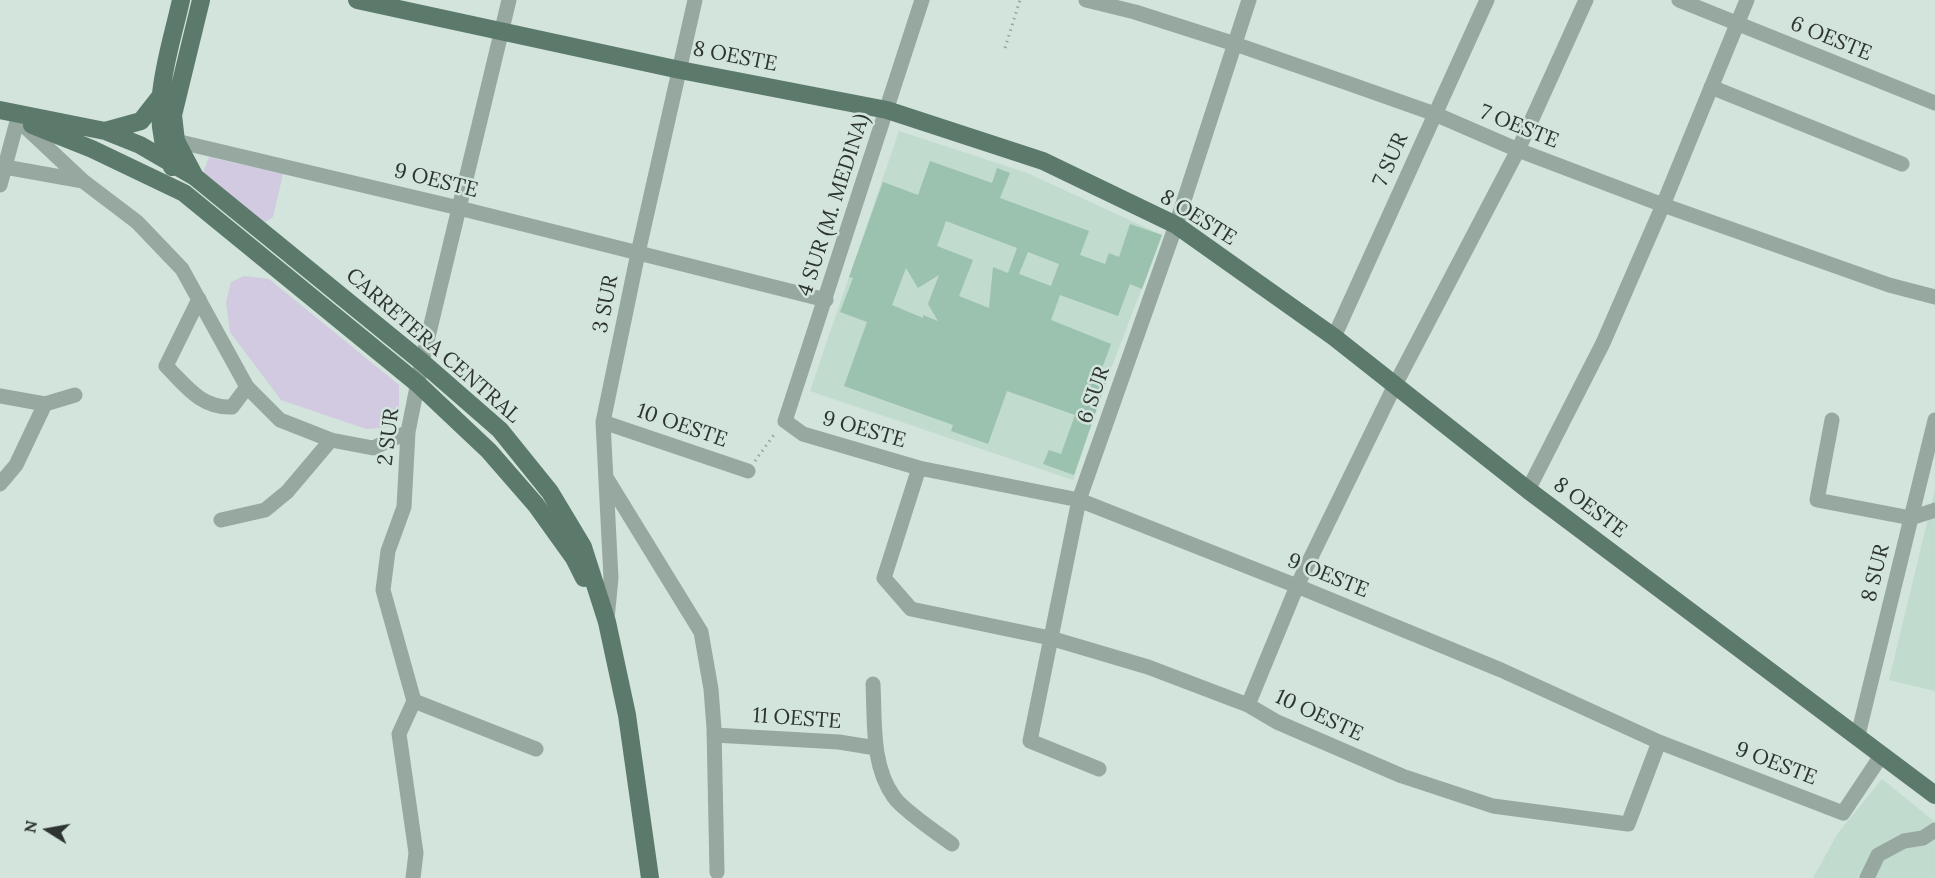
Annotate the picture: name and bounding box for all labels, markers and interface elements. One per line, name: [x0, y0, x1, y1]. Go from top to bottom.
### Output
street label: 6 OESTE: [1787, 11, 1875, 67]
street label: 8 OESTE: [691, 36, 779, 78]
street label: 7 OESTE: [1476, 100, 1562, 154]
street label: 4 SUR (M. MEDINA): [793, 111, 875, 299]
street label: 7 SUR: [1368, 129, 1414, 191]
street label: 9 OESTE: [391, 158, 481, 204]
street label: 8 OESTE: [1155, 185, 1241, 251]
street label: CARRETERA CENTRAL: [341, 263, 525, 429]
street label: 3 SUR: [588, 273, 624, 335]
street label: 6 SUR: [1073, 363, 1115, 427]
street label: 10 OESTE: [633, 399, 731, 453]
street label: 9 OESTE: [819, 406, 909, 454]
street label: 2 SUR: [373, 407, 405, 467]
street label: 8 OESTE: [1548, 472, 1632, 544]
street label: 8 SUR: [1857, 542, 1895, 604]
street label: 9 OESTE: [1284, 548, 1372, 604]
street label: 10 OESTE: [1271, 685, 1367, 747]
street label: 11 OESTE: [752, 703, 842, 735]
street label: 9 OESTE: [1732, 737, 1820, 791]
north arrow: [18, 800, 78, 860]
text: N: [19, 819, 41, 835]

